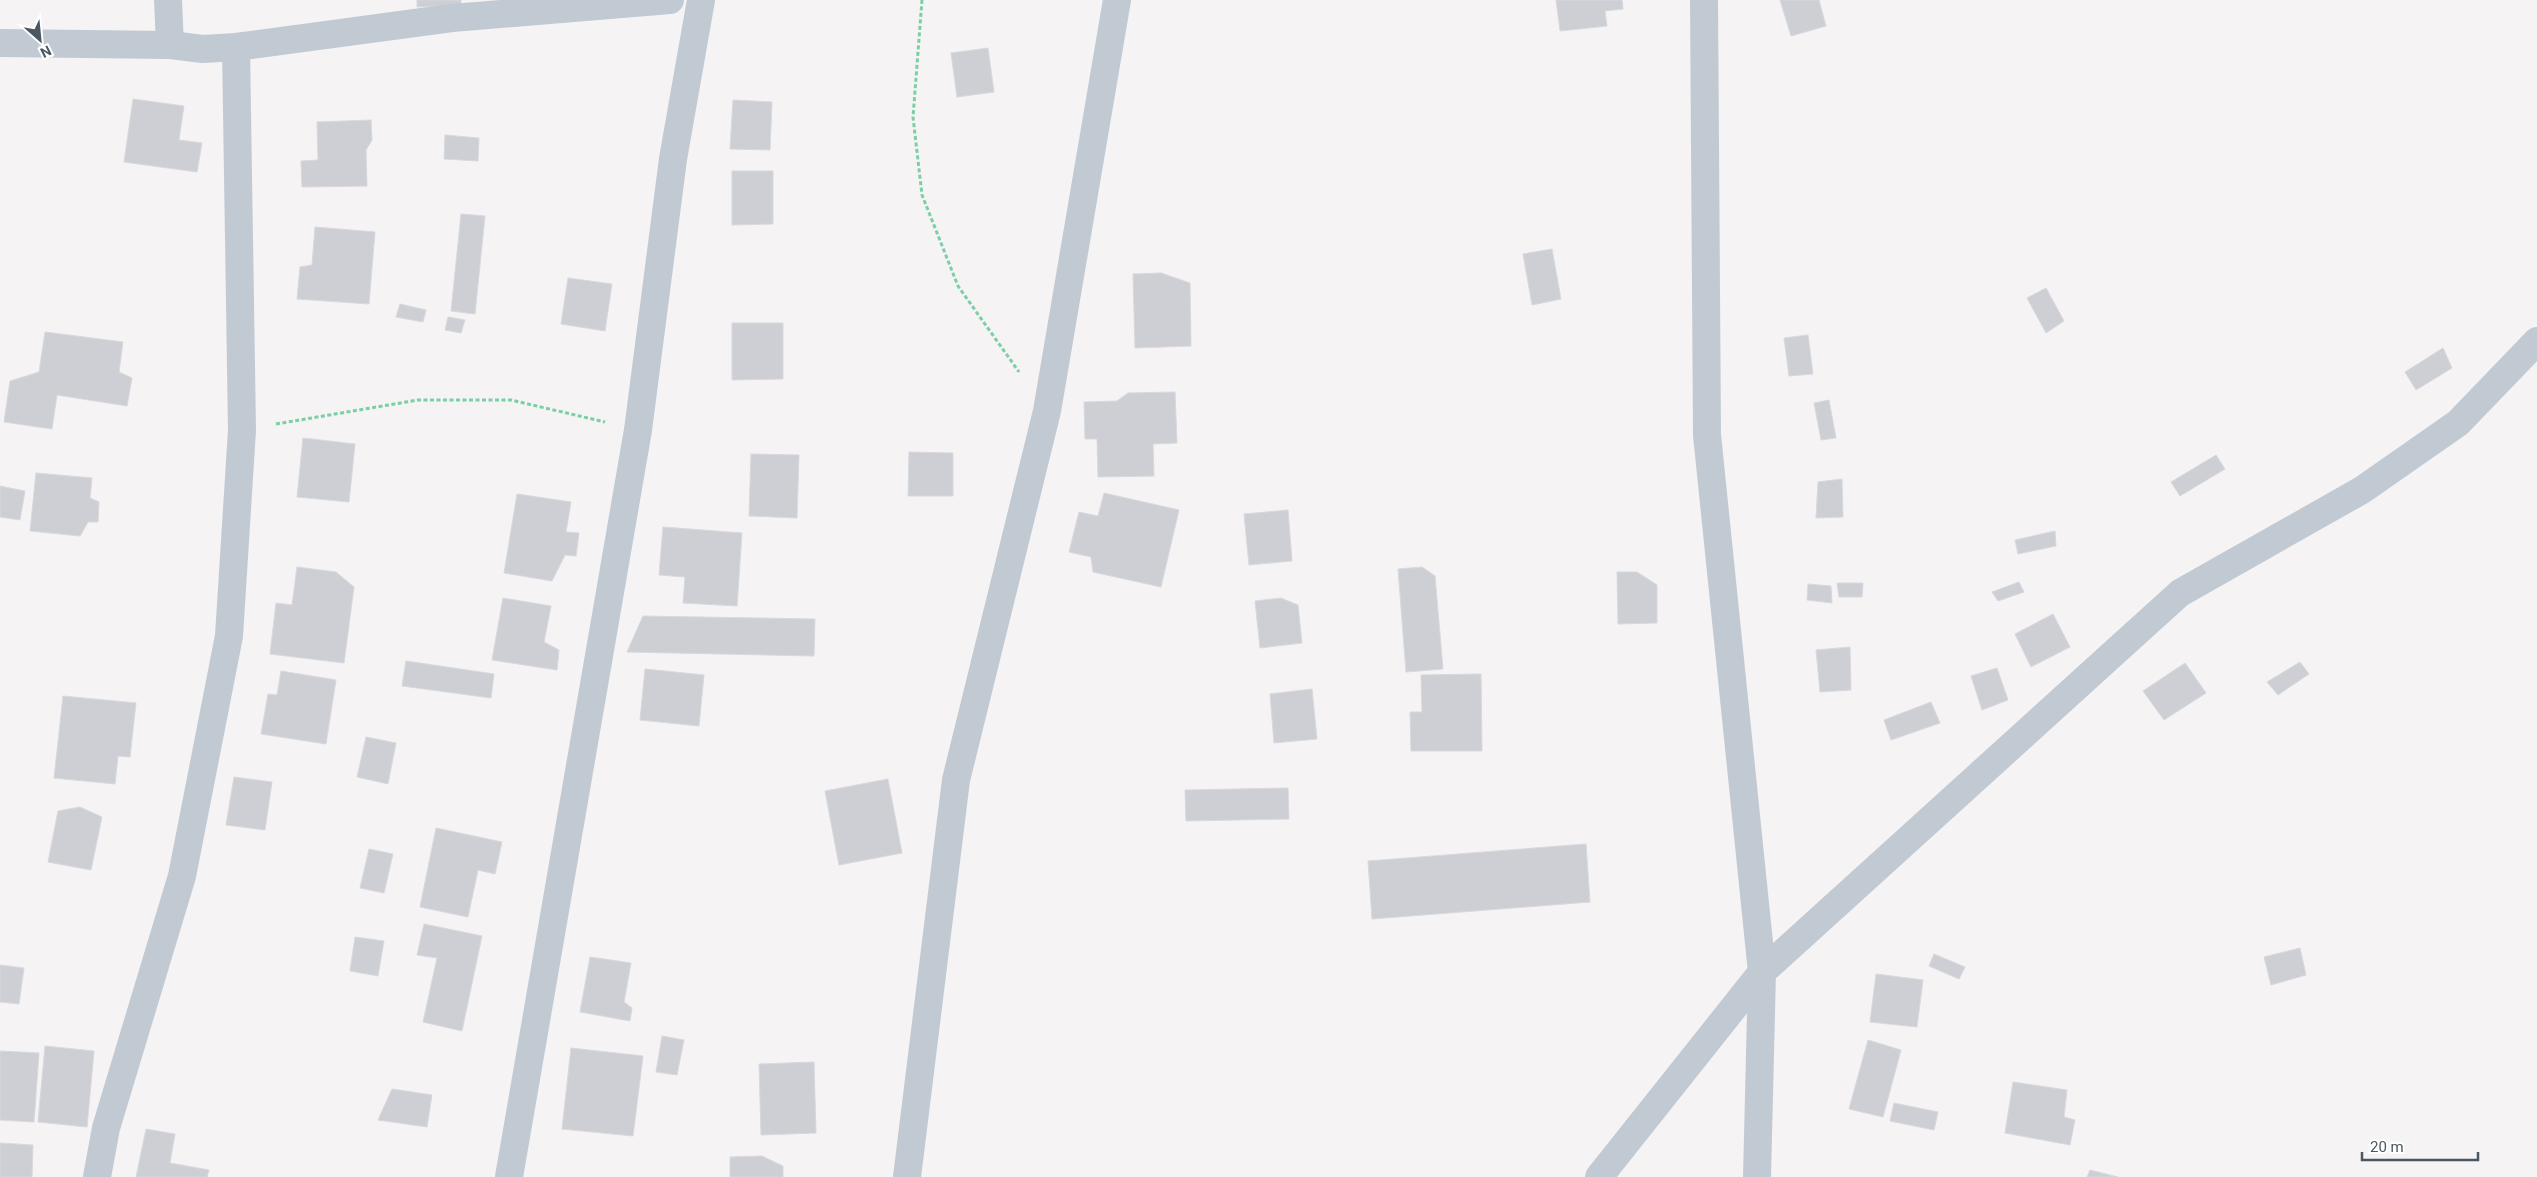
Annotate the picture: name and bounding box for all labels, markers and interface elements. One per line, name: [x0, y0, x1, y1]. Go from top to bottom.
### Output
north arrow: [15, 15, 65, 65]
text: N: [38, 42, 54, 61]
scale bar: [2362, 1130, 2478, 1162]
text: 20 m: [2370, 1138, 2404, 1156]

